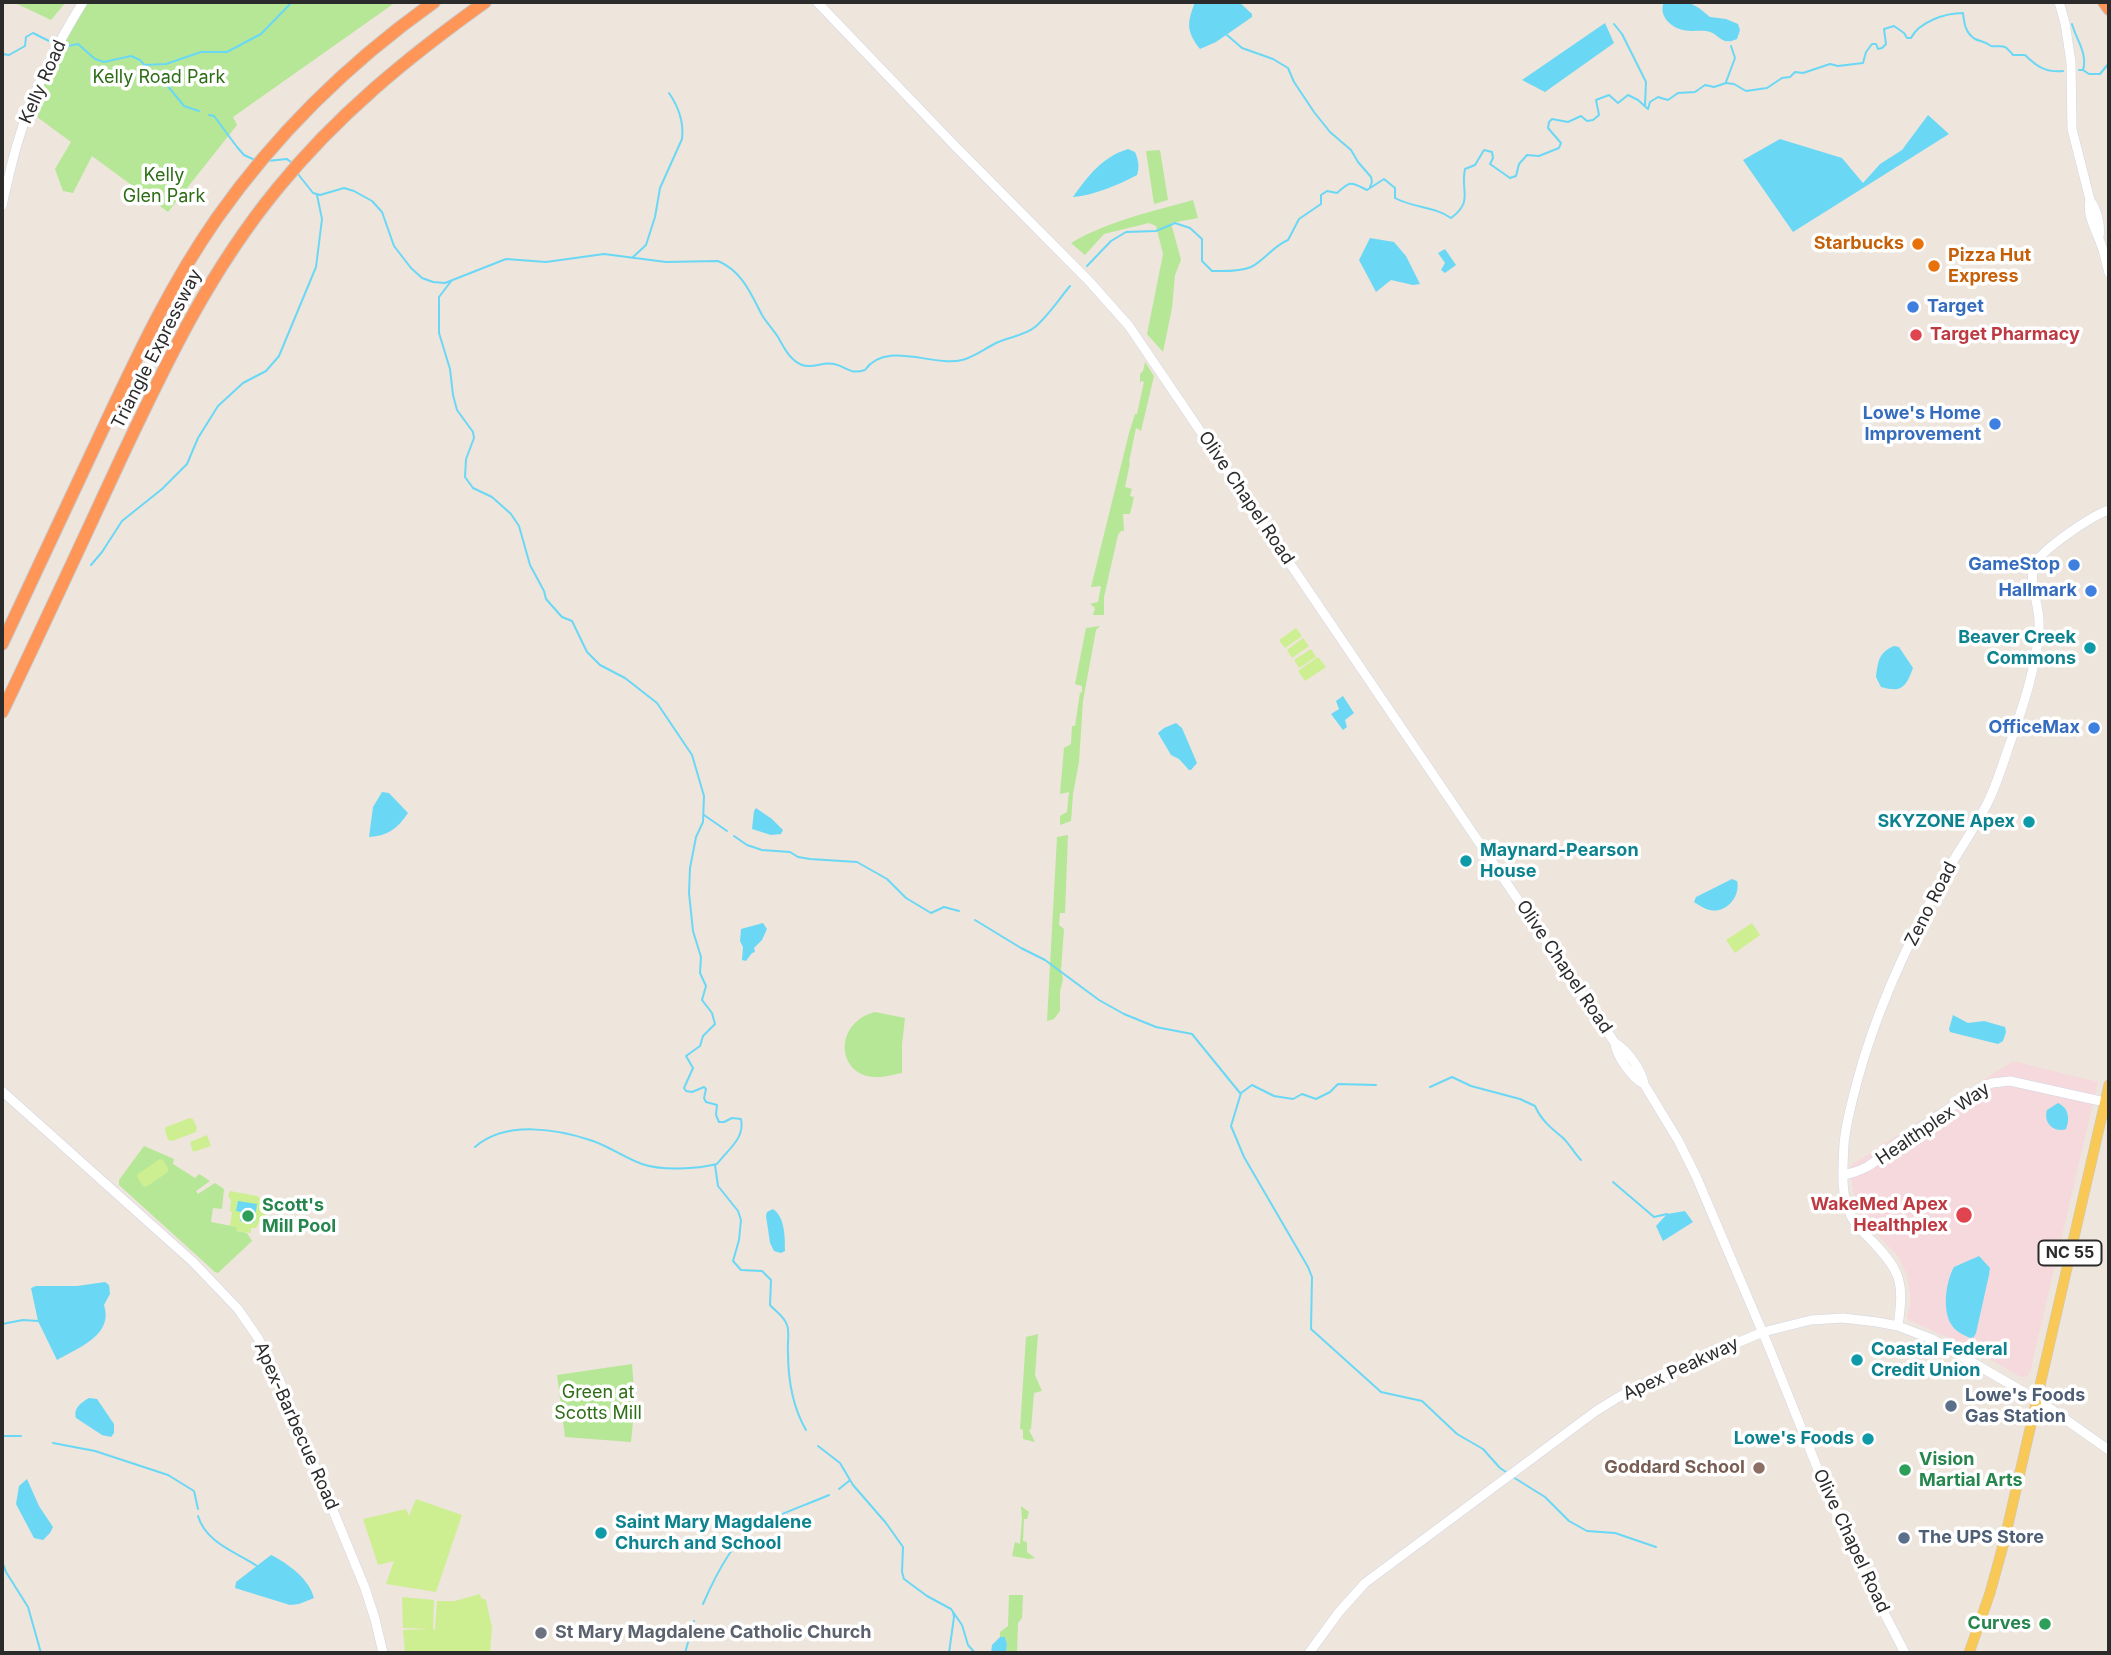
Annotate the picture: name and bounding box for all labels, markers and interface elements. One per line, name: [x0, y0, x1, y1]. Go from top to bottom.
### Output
street label: Kelly Road: [15, 37, 71, 127]
park label: Kelly Road Park: [93, 67, 225, 89]
park label: Kelly Glen Park: [123, 165, 205, 208]
place label: Starbucks: [1814, 233, 1904, 255]
marker: Starbucks: [1910, 236, 1926, 252]
place label: Pizza Hut Express: [1948, 245, 2031, 288]
marker: Pizza Hut Express: [1926, 258, 1942, 274]
street label: Triangle Expressway: [107, 266, 207, 432]
place label: Target: [1927, 296, 1984, 318]
marker: Target: [1905, 299, 1921, 315]
place label: Target Pharmacy: [1930, 324, 2080, 346]
marker: Target Pharmacy: [1908, 327, 1924, 343]
place label: Lowe's Home Improvement: [1863, 403, 1981, 446]
marker: Lowe's Home Improvement: [1987, 416, 2003, 432]
street label: Olive Chapel Road: [1193, 427, 1299, 569]
place label: GameStop: [1968, 554, 2060, 576]
marker: GameStop: [2066, 557, 2082, 573]
place label: Hallmark: [1998, 580, 2077, 602]
marker: Hallmark: [2083, 583, 2099, 599]
place label: Beaver Creek Commons: [1958, 627, 2076, 670]
marker: Beaver Creek Commons: [2082, 640, 2098, 656]
place label: OfficeMax: [1989, 717, 2080, 739]
marker: OfficeMax: [2086, 720, 2102, 736]
place label: SKYZONE Apex: [1877, 811, 2015, 833]
marker: SKYZONE Apex: [2021, 814, 2037, 830]
place label: Maynard-Pearson House: [1480, 840, 1639, 882]
marker: Maynard-Pearson House: [1458, 853, 1474, 869]
street label: Zeno Road: [1901, 858, 1961, 950]
street label: Olive Chapel Road: [1511, 896, 1617, 1038]
street label: Healthplex Way: [1872, 1078, 1994, 1170]
place label: WakeMed Apex Healthplex: [1810, 1194, 1948, 1236]
place label: Scott's Mill Pool: [262, 1195, 336, 1238]
marker: WakeMed Apex Healthplex: [1954, 1205, 1974, 1225]
marker: Scott's Mill Pool: [240, 1208, 256, 1224]
road number: NC 55: [2038, 1240, 2102, 1266]
street label: Apex Peakway: [1620, 1333, 1742, 1405]
street label: Apex-Barbecue Road: [249, 1339, 343, 1513]
place label: Coastal Federal Credit Union: [1871, 1339, 2008, 1382]
marker: Coastal Federal Credit Union: [1849, 1352, 1865, 1368]
park label: Green at Scotts Mill: [554, 1382, 642, 1424]
place label: Lowe's Foods Gas Station: [1965, 1385, 2085, 1428]
marker: Lowe's Foods Gas Station: [1943, 1398, 1959, 1414]
place label: Lowe's Foods: [1734, 1428, 1854, 1450]
marker: Lowe's Foods: [1860, 1431, 1876, 1447]
place label: Vision Martial Arts: [1919, 1449, 2023, 1492]
place label: Goddard School: [1604, 1457, 1745, 1479]
marker: Goddard School: [1751, 1460, 1767, 1476]
marker: Vision Martial Arts: [1897, 1462, 1913, 1478]
street label: Olive Chapel Road: [1808, 1466, 1894, 1616]
place label: Saint Mary Magdalene Church and School: [615, 1512, 812, 1554]
marker: Saint Mary Magdalene Church and School: [593, 1525, 609, 1541]
place label: The UPS Store: [1918, 1527, 2044, 1549]
marker: The UPS Store: [1896, 1530, 1912, 1546]
place label: Curves: [1968, 1613, 2031, 1635]
marker: Curves: [2037, 1616, 2053, 1632]
place label: St Mary Magdalene Catholic Church: [555, 1622, 871, 1644]
marker: St Mary Magdalene Catholic Church: [533, 1625, 549, 1641]

